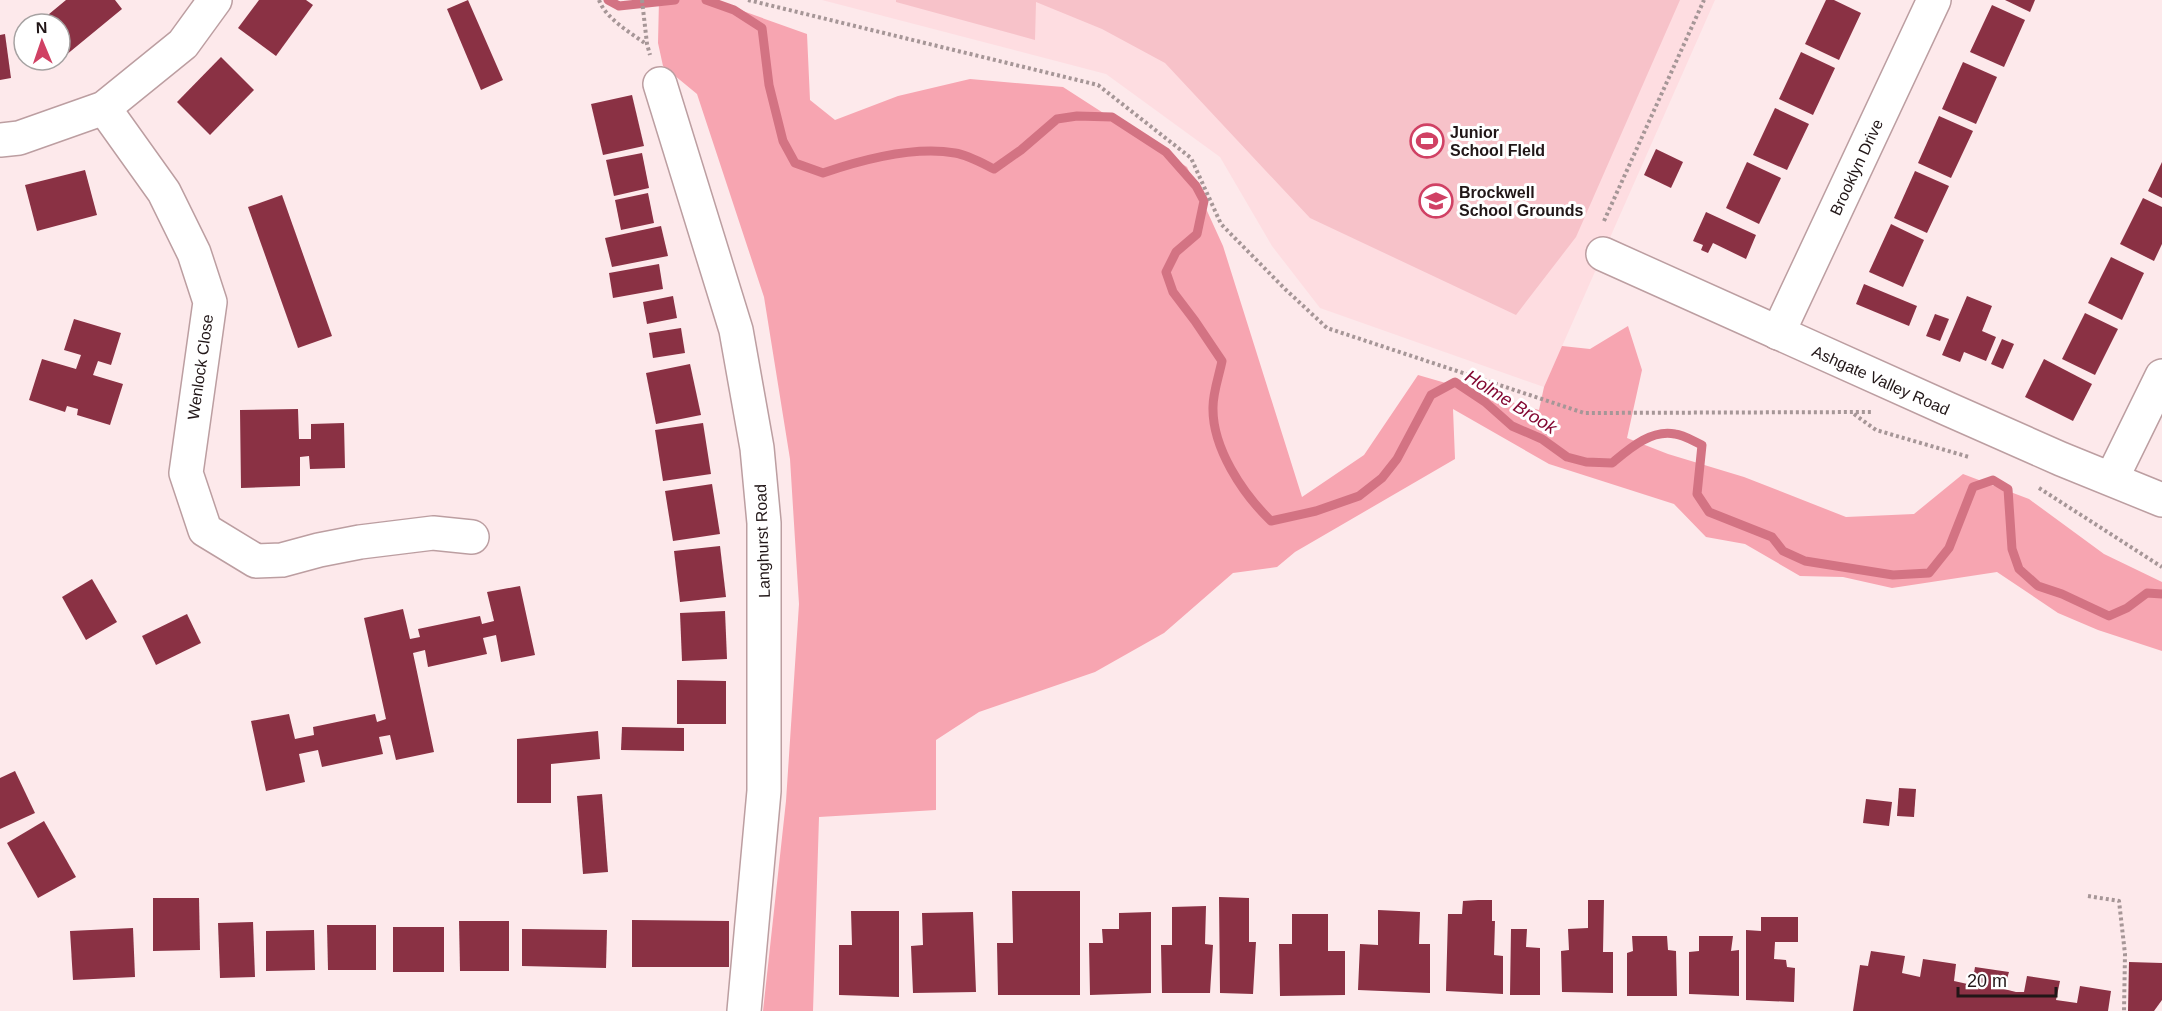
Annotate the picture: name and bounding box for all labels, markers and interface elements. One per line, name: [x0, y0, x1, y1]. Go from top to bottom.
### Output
north arrow: [12, 12, 72, 72]
text: N: [35, 19, 48, 36]
street label: Brooklyn Drive: [1827, 116, 1886, 218]
sports icon: Junior School FIeld: [1409, 123, 1445, 159]
place label: Junior School FIeld: [1450, 124, 1545, 159]
school or university icon: Brockwell School Grounds: [1418, 183, 1454, 219]
place label: Brockwell School Grounds: [1459, 184, 1584, 219]
street label: Wenlock Close: [185, 313, 216, 421]
street label: Ashgate Valley Road: [1810, 343, 1952, 418]
water label: Holme Brook: [1462, 366, 1561, 439]
street label: Langhurst Road: [752, 484, 773, 598]
scale bar: [1958, 960, 2056, 998]
text: 20 m: [1967, 971, 2007, 991]

